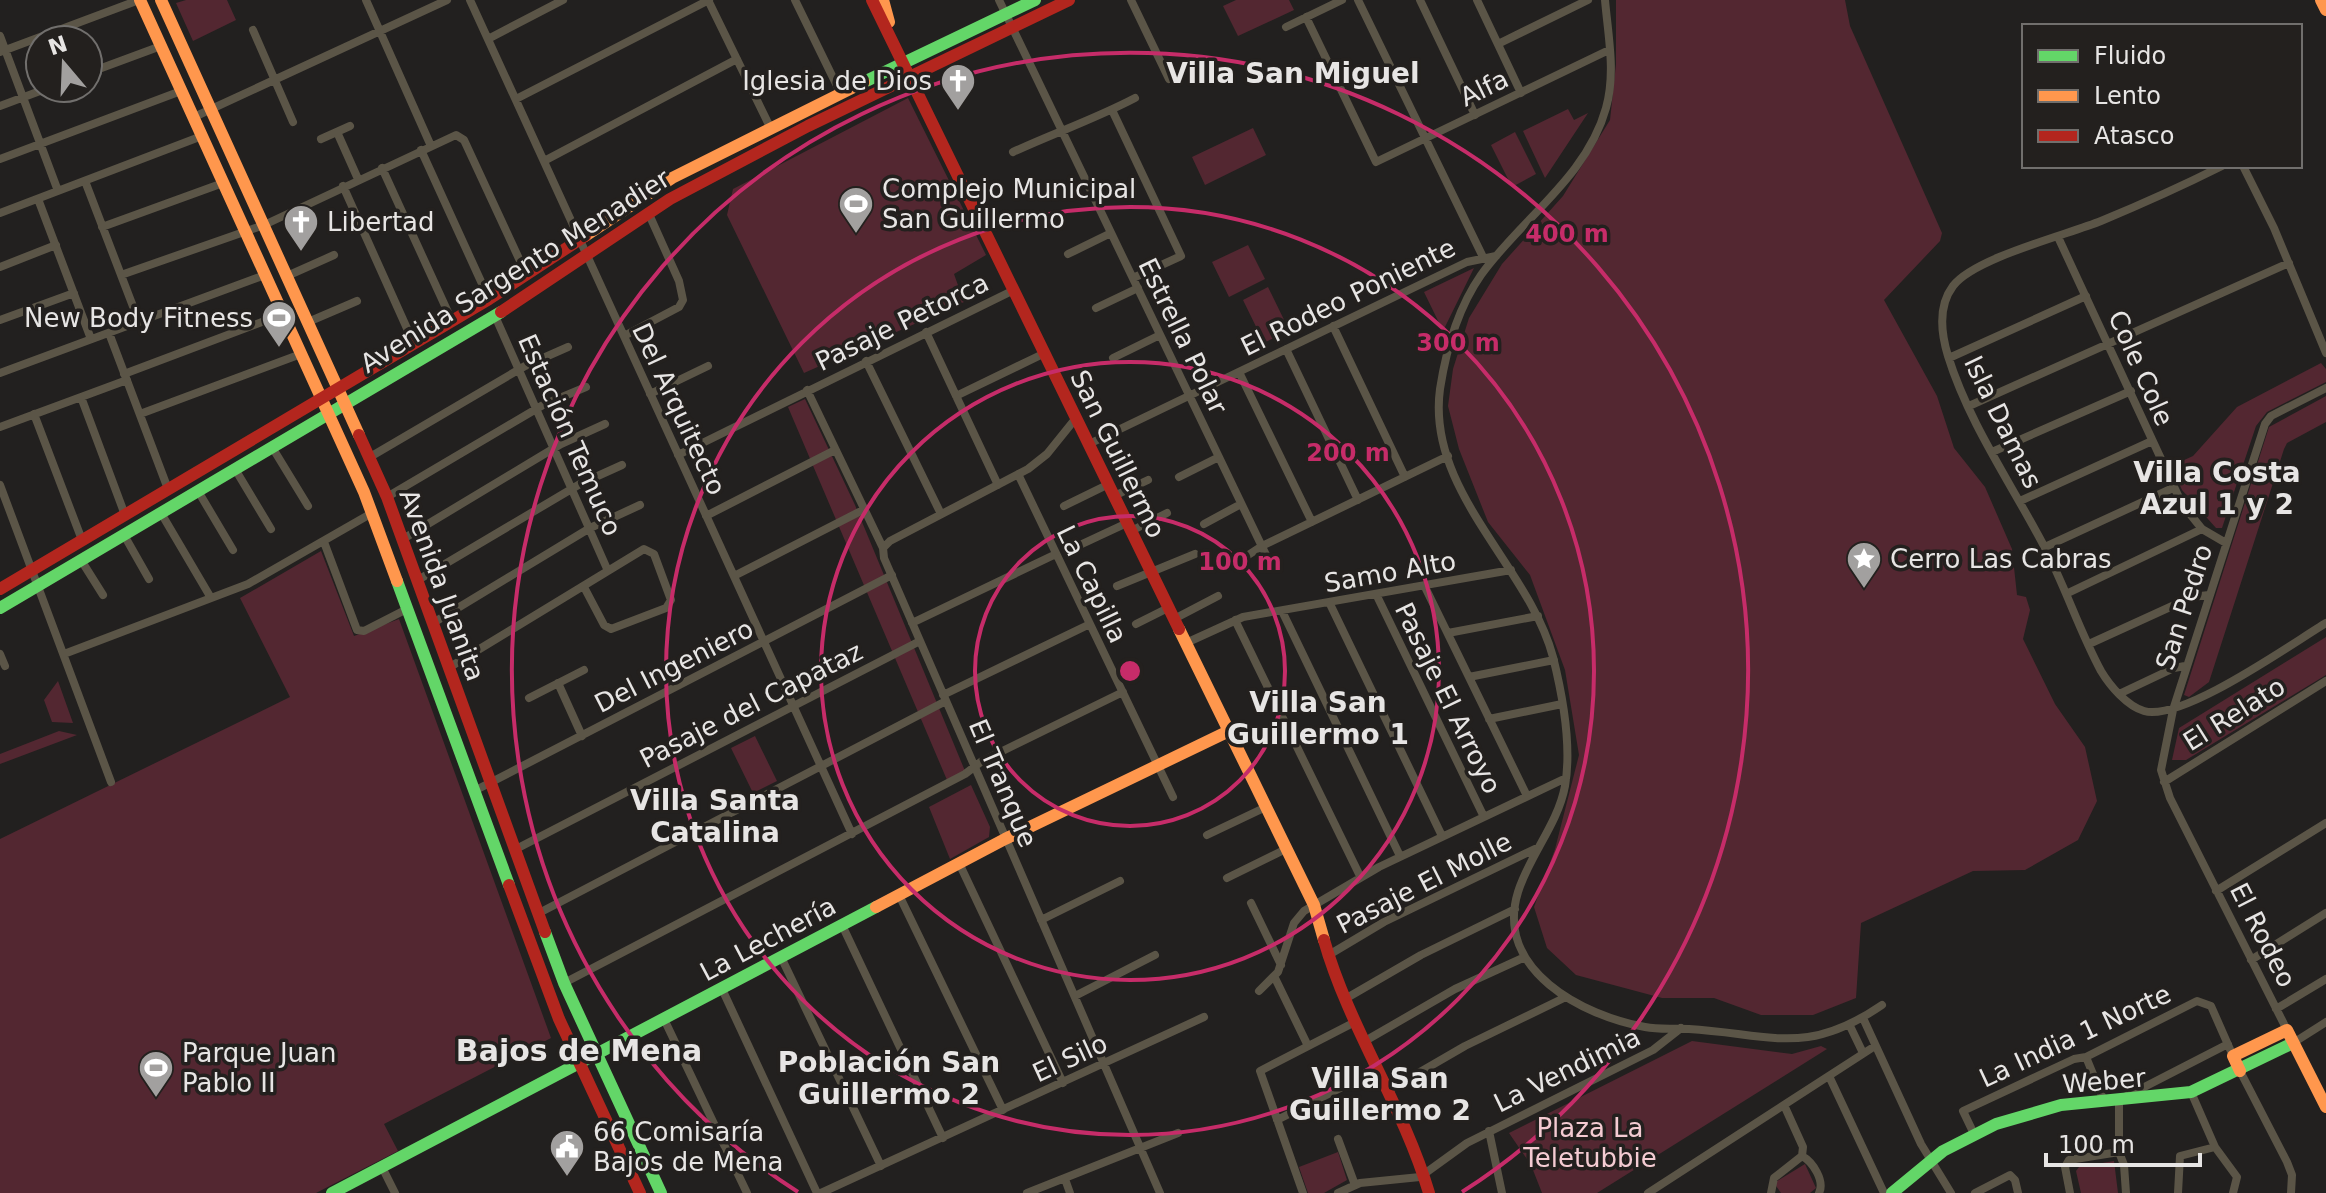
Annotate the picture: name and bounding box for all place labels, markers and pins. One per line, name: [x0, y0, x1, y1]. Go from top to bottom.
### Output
church icon: Iglesia de Dios: [939, 62, 977, 112]
place label: Iglesia de Dios: [742, 66, 932, 96]
place label: Complejo Municipal San Guillermo: [882, 174, 1136, 234]
sports icon: Complejo Municipal San Guillermo: [837, 185, 875, 235]
church icon: Libertad: [282, 203, 320, 253]
place label: Libertad: [327, 207, 435, 237]
sports icon: New Body Fitness: [260, 299, 298, 349]
place label: New Body Fitness: [24, 303, 253, 333]
place icon: Cerro Las Cabras: [1845, 540, 1883, 590]
place label: Cerro Las Cabras: [1890, 544, 2112, 574]
centre of rings: [1116, 657, 1144, 685]
place label: Parque Juan Pablo II: [182, 1038, 336, 1098]
sports icon: Parque Juan Pablo II: [137, 1049, 175, 1099]
place label: 66 Comisaría Bajos de Mena: [593, 1117, 783, 1177]
public building icon: 66 Comisaría Bajos de Mena: [548, 1128, 586, 1178]

